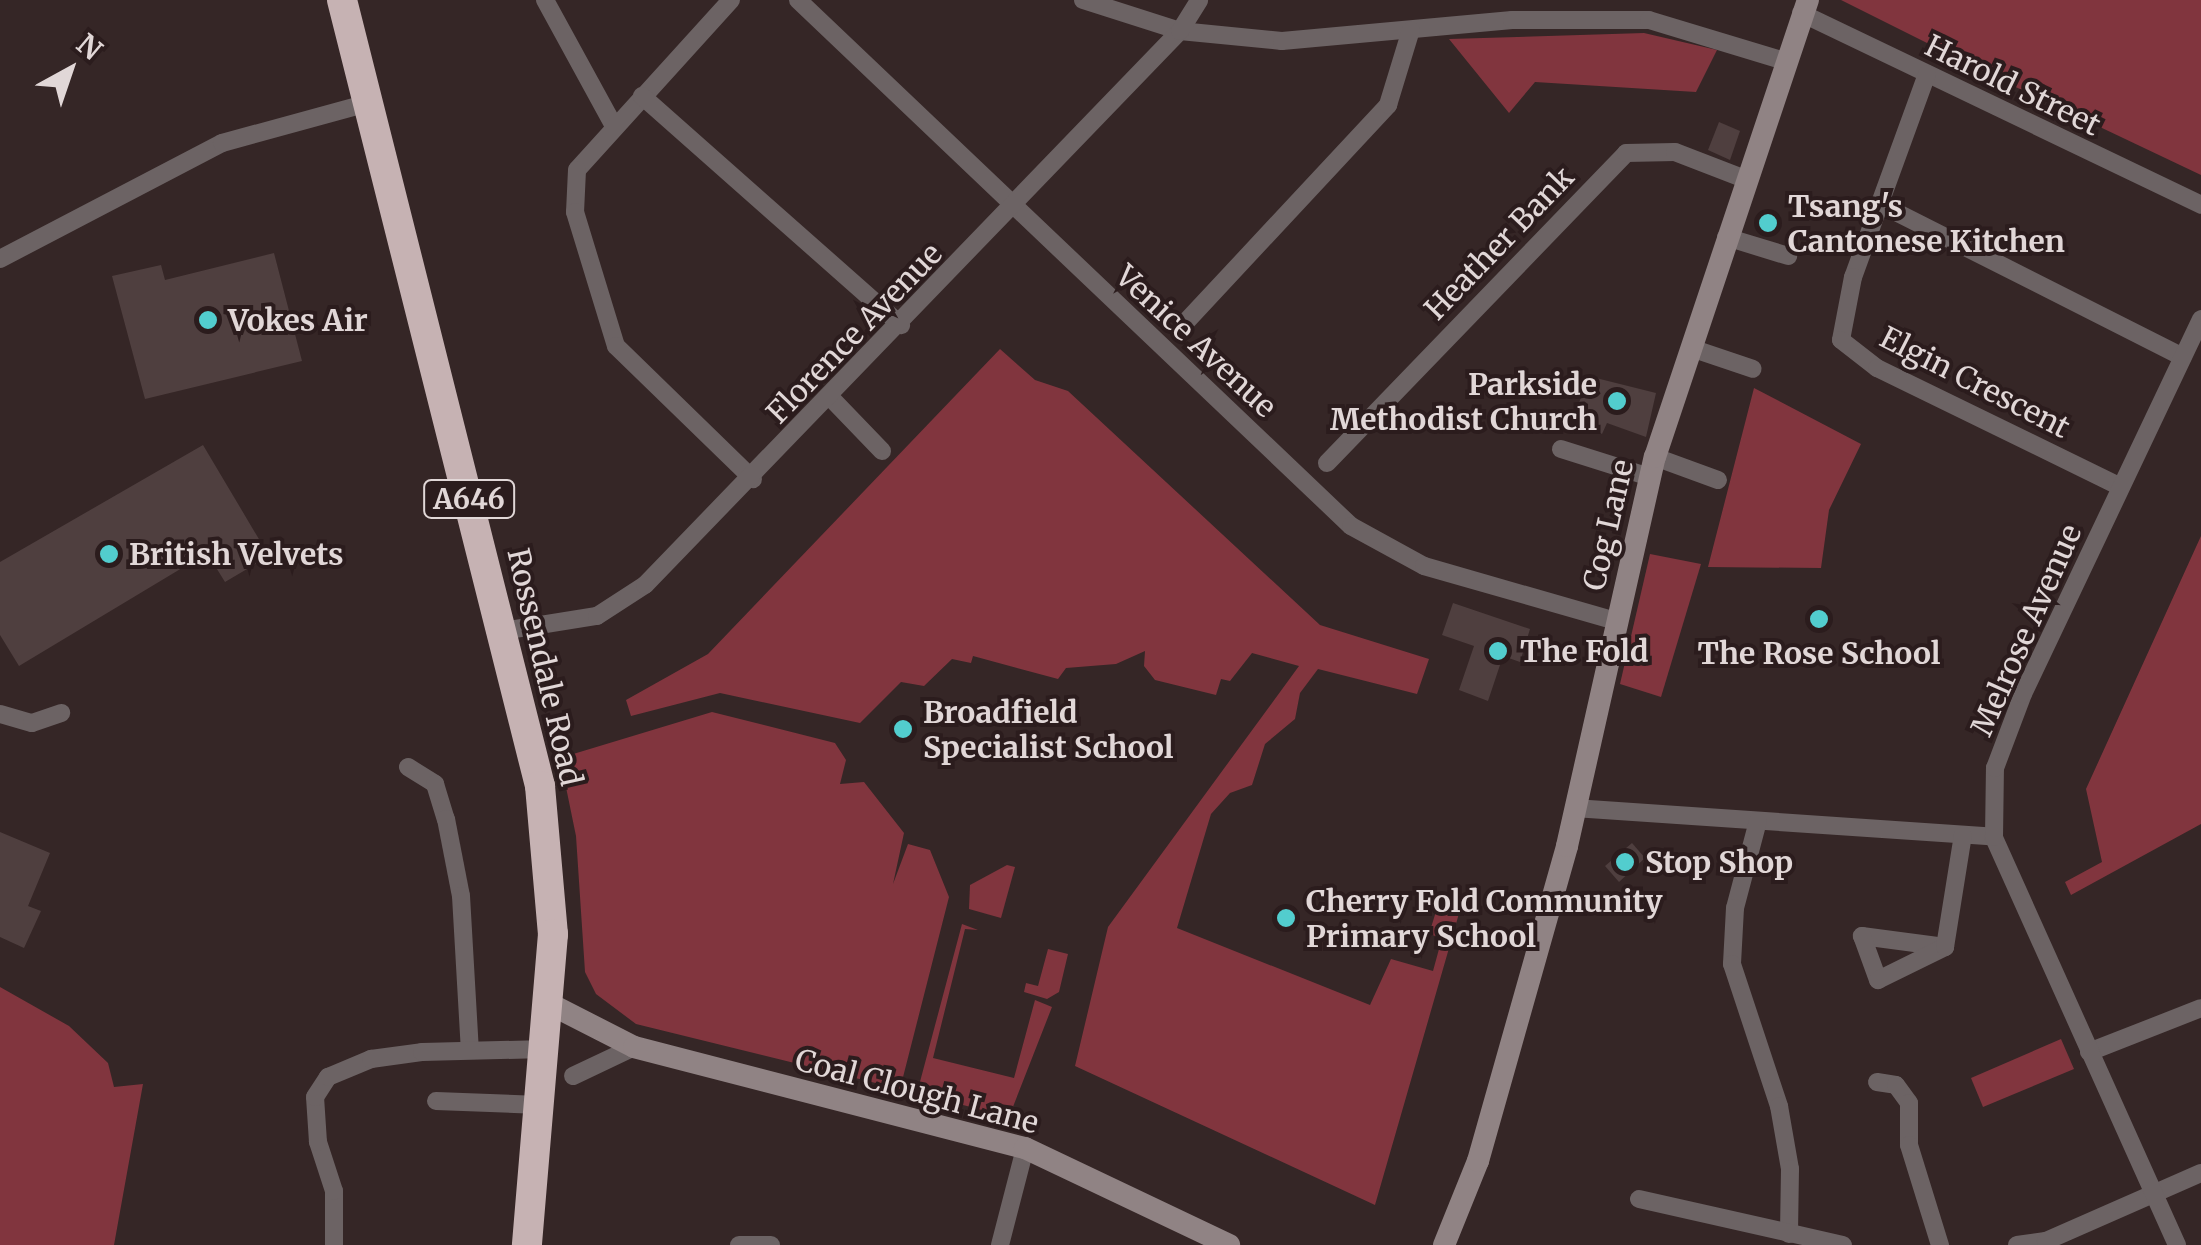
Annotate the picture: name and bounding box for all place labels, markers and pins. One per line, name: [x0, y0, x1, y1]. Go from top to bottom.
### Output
place label: Tsang's Cantonese Kitchen: [1788, 188, 2065, 258]
marker: Tsang's Cantonese Kitchen: [1757, 212, 1779, 234]
place label: Vokes Air: [228, 302, 368, 338]
marker: Vokes Air: [197, 309, 219, 331]
place label: Parkside Methodist Church: [1330, 366, 1597, 436]
marker: Parkside Methodist Church: [1606, 390, 1628, 412]
place label: British Velvets: [129, 536, 344, 572]
marker: British Velvets: [98, 543, 120, 565]
marker: The Rose School: [1808, 608, 1830, 630]
place label: The Fold: [1520, 633, 1648, 669]
place label: The Rose School: [1698, 635, 1940, 671]
marker: The Fold: [1485, 638, 1511, 664]
place label: Broadfield Specialist School: [923, 694, 1174, 764]
marker: Broadfield Specialist School: [892, 718, 914, 740]
place label: Stop Shop: [1645, 844, 1793, 880]
marker: Stop Shop: [1614, 851, 1636, 873]
place label: Cherry Fold Community Primary School: [1306, 883, 1662, 954]
marker: Cherry Fold Community Primary School: [1275, 907, 1297, 929]

